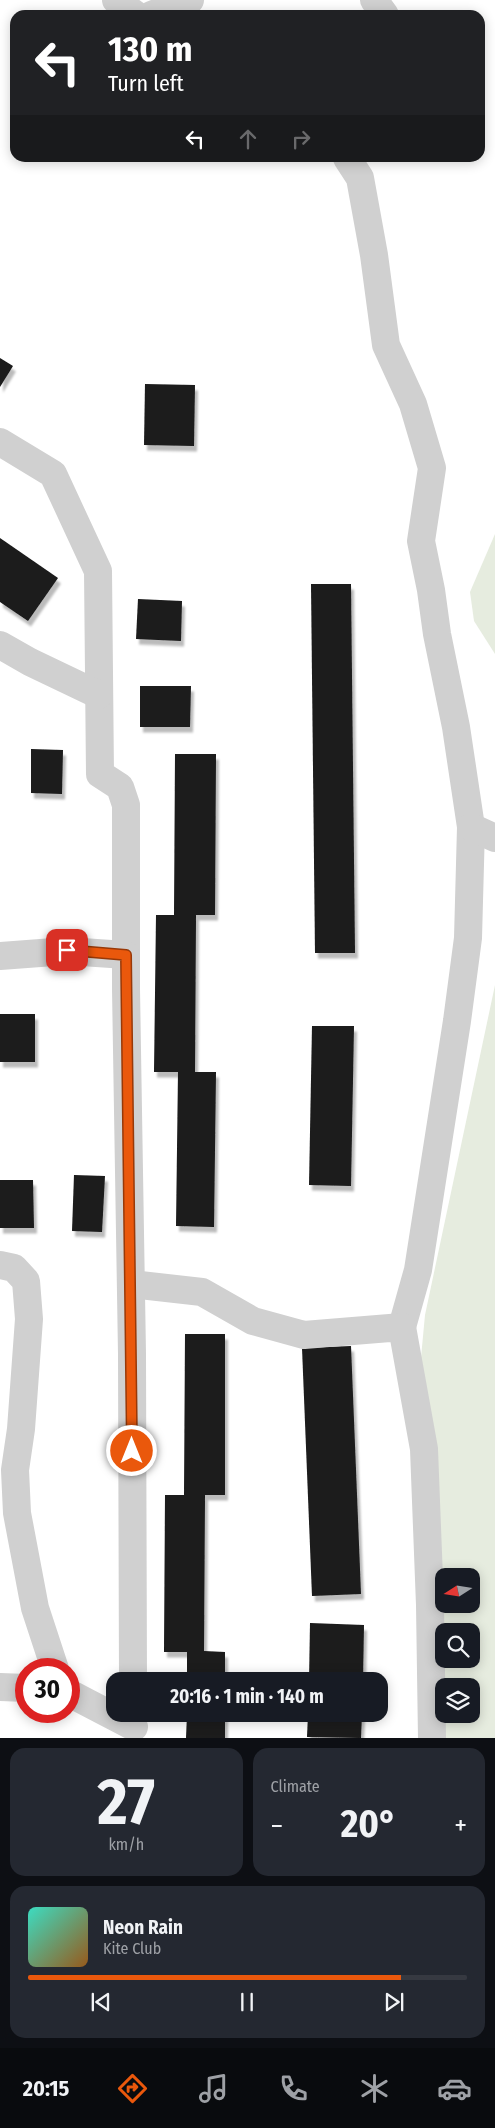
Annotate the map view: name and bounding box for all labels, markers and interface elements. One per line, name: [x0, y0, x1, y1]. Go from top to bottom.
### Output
text: 130 m: [108, 28, 192, 70]
icon: left: [25, 30, 90, 95]
text: Turn left: [108, 70, 184, 97]
icon: left: [181, 125, 209, 153]
icon: ahead: [234, 125, 262, 153]
icon: right: [287, 125, 315, 153]
pin: [46, 929, 88, 971]
icon: arrive: [53, 936, 81, 964]
position arrow: [105, 1424, 157, 1476]
north arrow: [435, 1568, 480, 1612]
map controls: [435, 1568, 480, 1723]
button: search: [435, 1623, 480, 1668]
speed limit sign: 30: [15, 1658, 80, 1723]
button: layers: [435, 1678, 480, 1723]
text: 20:16 · 1 min · 140 m: [170, 1685, 324, 1708]
text: 27: [98, 1763, 155, 1841]
text: Climate: [271, 1777, 320, 1796]
text: 20°: [341, 1801, 397, 1847]
text: −: [271, 1809, 283, 1842]
text: +: [454, 1809, 467, 1842]
text: km/h: [108, 1835, 144, 1854]
text: Neon Rain: [103, 1916, 183, 1939]
text: Kite Club: [103, 1939, 161, 1958]
icon: previous: [87, 1988, 115, 2016]
icon: pause: [233, 1988, 261, 2016]
icon: next: [380, 1988, 408, 2016]
icon: directions: [115, 2071, 150, 2106]
icon: music: [196, 2071, 231, 2106]
icon: phone: [276, 2071, 311, 2106]
icon: climate: [357, 2071, 392, 2106]
icon: car: [437, 2071, 472, 2106]
text: 20:15: [23, 2075, 69, 2102]

